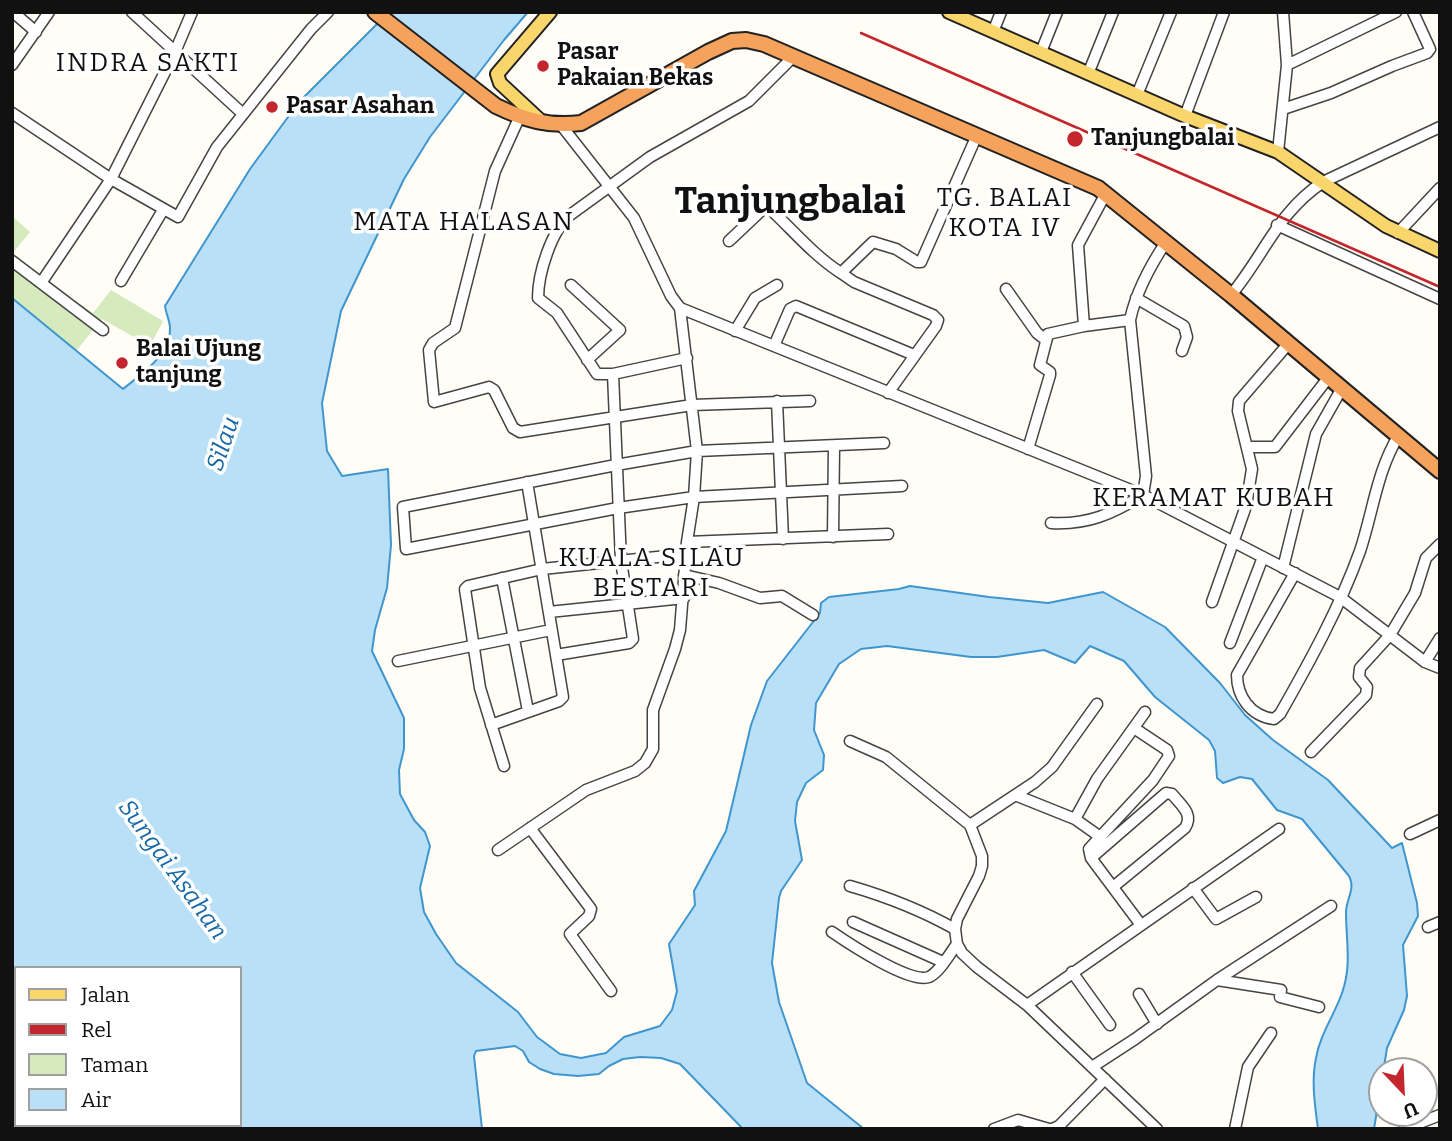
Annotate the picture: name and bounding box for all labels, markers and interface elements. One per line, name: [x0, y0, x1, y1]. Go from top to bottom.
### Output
place label: Pasar Pakaian Bekas: [557, 39, 713, 93]
district label: INDRA SAKTI: [57, 48, 239, 80]
marker: Pasar Pakaian Bekas: [535, 58, 551, 74]
place label: Pasar Asahan: [286, 93, 434, 121]
marker: Pasar Asahan: [264, 99, 280, 115]
place label: Tanjungbalai: [1091, 125, 1235, 153]
marker: Tanjungbalai: [1065, 129, 1085, 149]
district label: Tanjungbalai: [674, 181, 906, 225]
district label: TG. BALAI KOTA IV: [938, 183, 1072, 244]
district label: MATA HALASAN: [355, 207, 573, 239]
place label: Balai Ujung tanjung: [136, 336, 261, 390]
marker: Balai Ujung tanjung: [114, 355, 130, 371]
water label: Silau: [201, 413, 247, 475]
district label: KERAMAT KUBAH: [1094, 483, 1334, 515]
district label: KUALA SILAU BESTARI: [560, 543, 744, 604]
water label: Sungai Asahan: [112, 794, 232, 946]
legend: [14, 966, 242, 1127]
text: Jalan: [81, 982, 130, 1008]
text: Rel: [81, 1017, 112, 1043]
text: Taman: [81, 1052, 148, 1078]
north arrow: [1368, 1057, 1438, 1127]
text: Air: [81, 1087, 111, 1113]
text: U: [1400, 1097, 1422, 1123]

